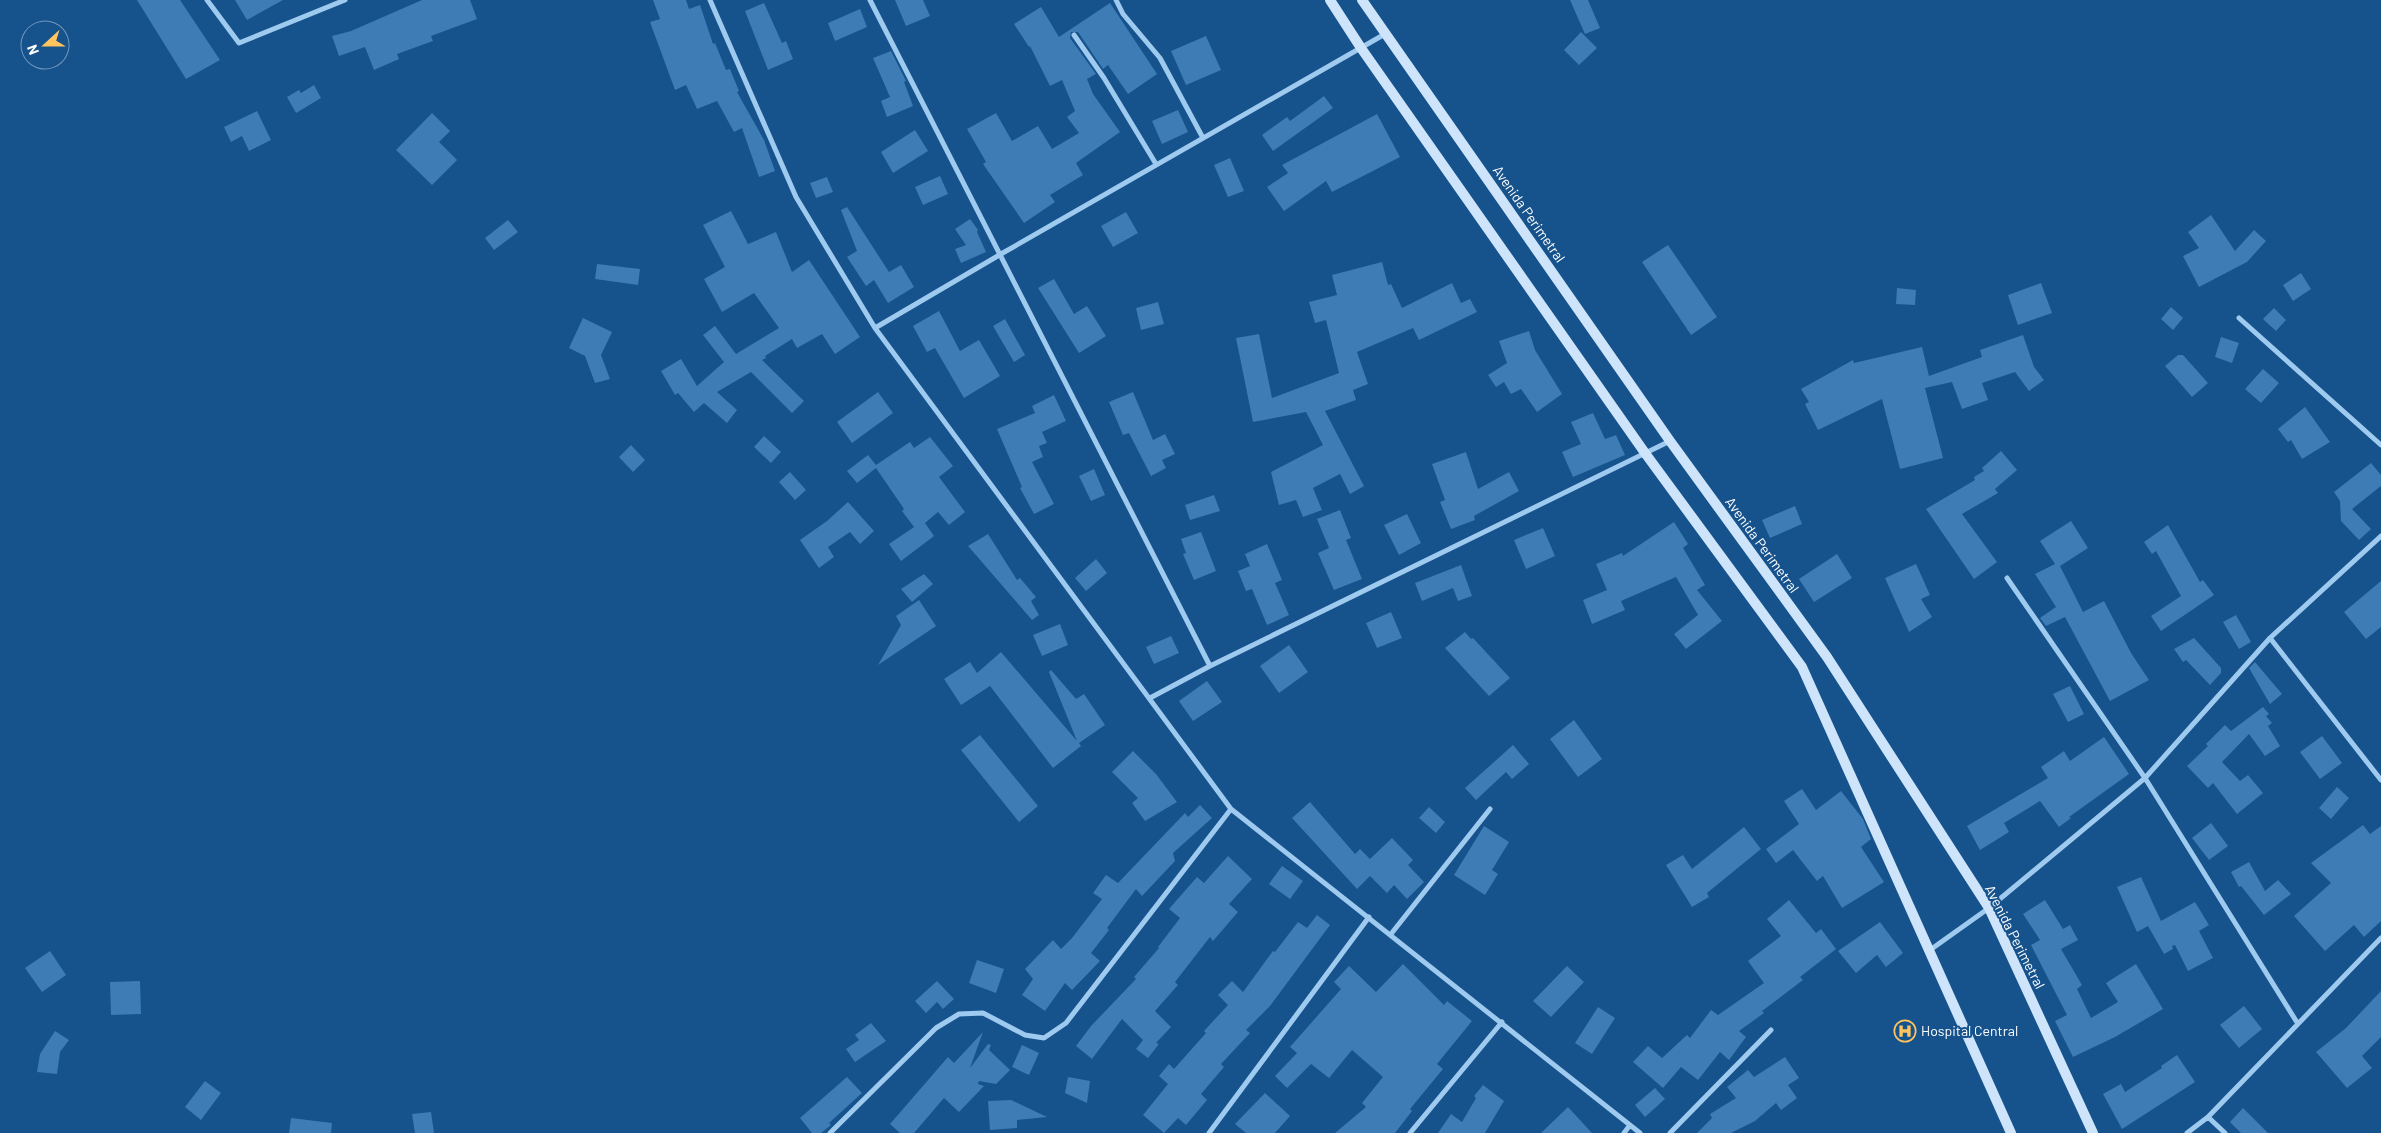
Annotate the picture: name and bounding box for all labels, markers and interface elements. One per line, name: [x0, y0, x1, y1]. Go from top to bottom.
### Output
north arrow: [20, 20, 70, 70]
text: N: [23, 42, 42, 57]
street label: Avenida Perimetral: [1490, 162, 1569, 265]
street label: Avenida Perimetral: [1722, 493, 1803, 596]
street label: Avenida Perimetral: [1982, 882, 2049, 992]
hospital icon: Hospital Central: [1893, 1019, 1917, 1043]
place label: Hospital Central: [1921, 1022, 2018, 1039]

